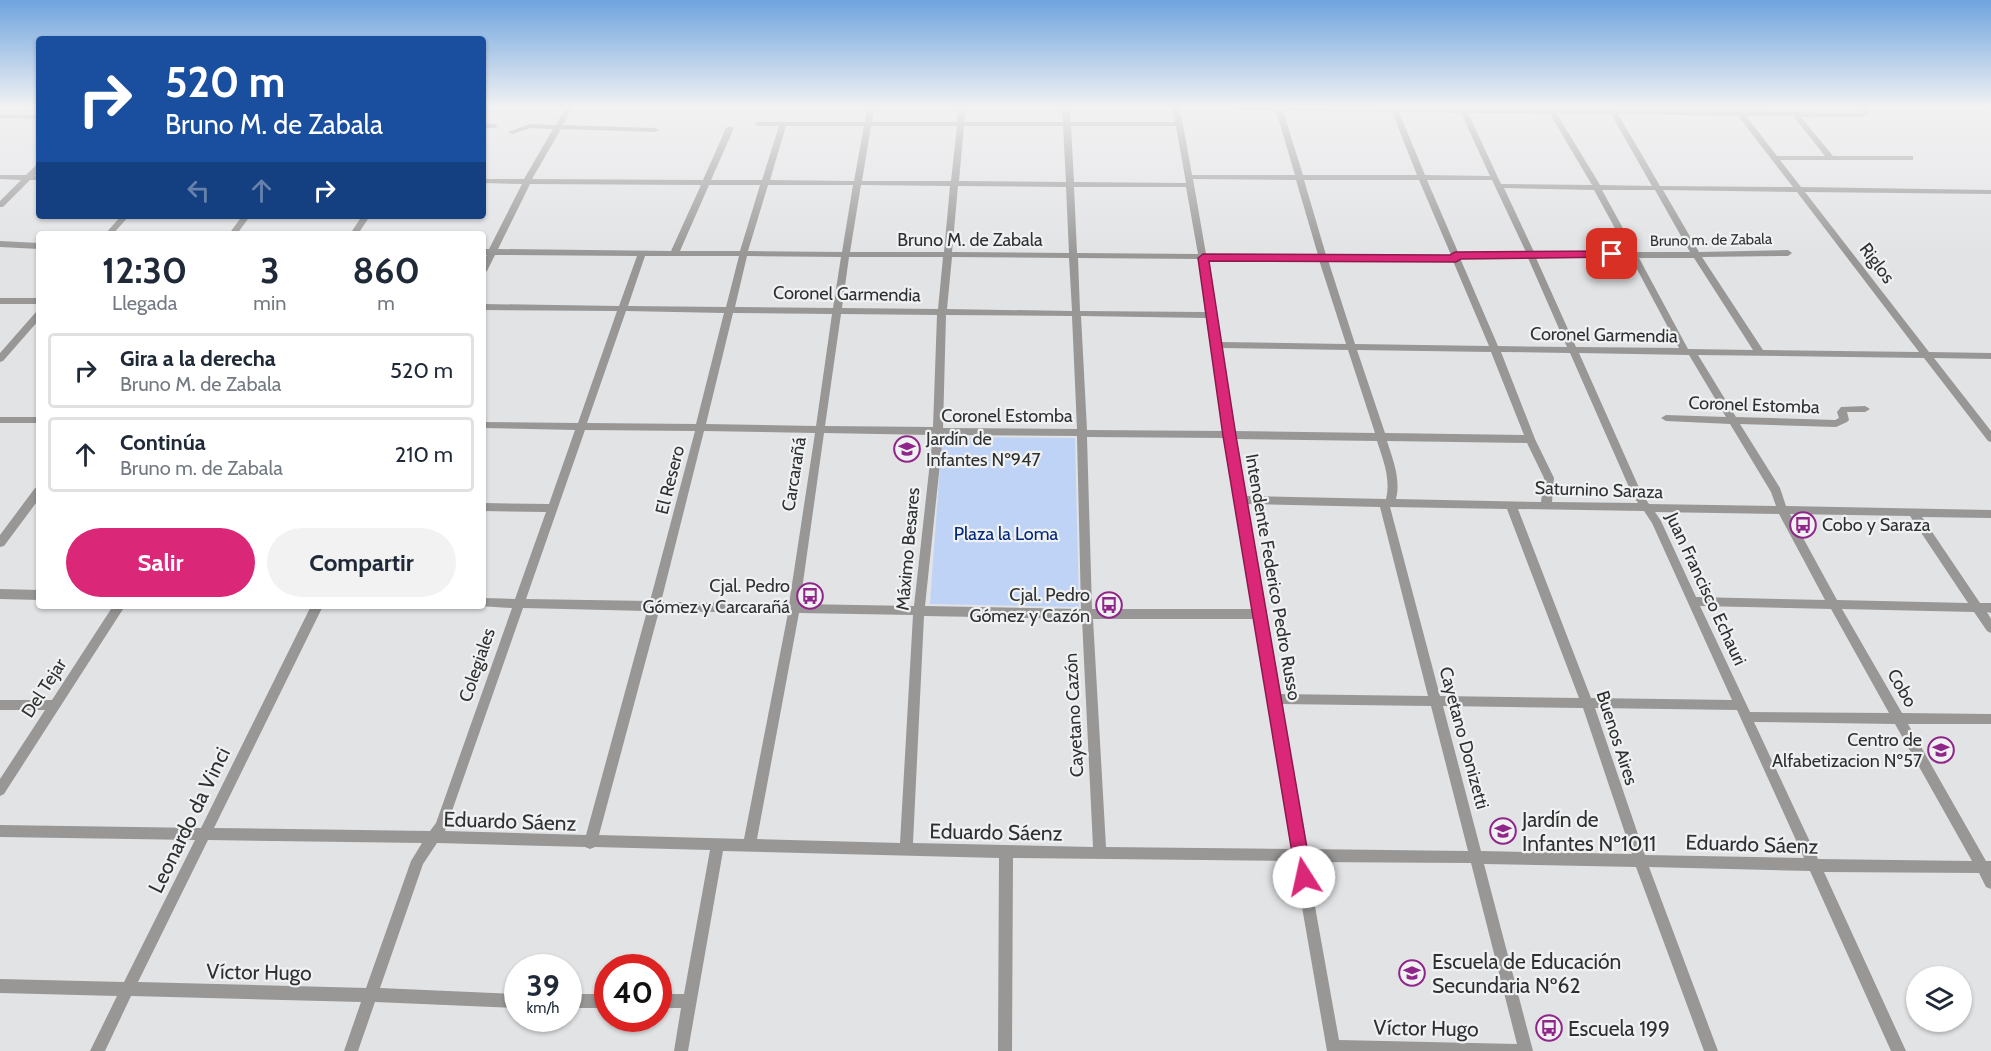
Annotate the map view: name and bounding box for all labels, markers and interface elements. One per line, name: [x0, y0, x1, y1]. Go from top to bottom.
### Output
text: 520 m: [165, 56, 285, 108]
icon: right: [66, 60, 144, 138]
text: Bruno M. de Zabala: [165, 108, 383, 141]
icon: left: [182, 174, 215, 207]
icon: ahead: [245, 174, 278, 207]
icon: right: [308, 174, 341, 207]
pin: [1586, 228, 1637, 279]
street label: Bruno M. de Zabala: [897, 229, 1043, 251]
street label: Bruno m. de Zabala: [1650, 230, 1773, 250]
icon: arrive: [1595, 237, 1628, 270]
street label: Riglos: [1855, 238, 1899, 288]
text: 12:30: [102, 248, 187, 292]
text: 3: [260, 248, 280, 292]
text: 860: [352, 248, 420, 292]
street label: Coronel Garmendia: [773, 282, 921, 306]
text: Llegada: [112, 291, 177, 315]
text: min: [253, 291, 286, 315]
text: m: [377, 291, 395, 315]
street label: Coronel Garmendia: [1530, 323, 1678, 347]
text: Gira a la derecha: [120, 345, 276, 372]
icon: right: [69, 354, 102, 387]
text: 520 m: [390, 357, 453, 384]
text: Bruno M. de Zabala: [120, 372, 281, 396]
street label: Coronel Estomba: [1688, 392, 1820, 418]
street label: Coronel Estomba: [941, 405, 1073, 427]
place label: Jardín de Infantes Nº947: [925, 428, 1041, 471]
text: Continúa: [120, 429, 206, 456]
school or university icon: Jardín de Infantes Nº947: [892, 434, 922, 464]
street label: Carcarañá: [777, 435, 811, 513]
icon: ahead: [69, 438, 102, 471]
text: 210 m: [395, 441, 453, 468]
street label: El Resero: [651, 443, 689, 517]
street label: Intendente Federico Pedro Russo: [1240, 452, 1306, 702]
text: Bruno m. de Zabala: [120, 456, 283, 480]
street label: Saturnino Saraza: [1534, 477, 1664, 503]
street label: Máximo Besares: [892, 487, 924, 611]
street label: Juan Francisco Echauri: [1661, 508, 1751, 669]
bus stop icon: Cobo y Saraza: [1788, 510, 1818, 540]
place label: Cobo y Saraza: [1822, 514, 1931, 536]
park label: Plaza la Loma: [954, 523, 1059, 545]
button: Salir: [66, 528, 255, 597]
button: Compartir: [267, 528, 456, 597]
place label: Cjal. Pedro Gómez y Carcarañá: [643, 575, 790, 618]
bus stop icon: Cjal. Pedro Gómez y Carcarañá: [795, 581, 825, 611]
place label: Cjal. Pedro Gómez y Cazón: [969, 584, 1090, 627]
bus stop icon: Cjal. Pedro Gómez y Cazón: [1094, 590, 1124, 620]
street label: Colegiales: [454, 625, 500, 705]
street label: Cayetano Cazón: [1060, 652, 1088, 778]
street label: Del Tejar: [17, 654, 71, 722]
street label: Cayetano Donizetti: [1434, 664, 1494, 812]
street label: Cobo: [1882, 665, 1922, 711]
street label: Buenos Aires: [1591, 688, 1643, 788]
place label: Centro de Alfabetizacion Nº57: [1772, 729, 1922, 772]
school or university icon: Centro de Alfabetizacion Nº57: [1926, 735, 1956, 765]
street label: Leonardo da Vinci: [143, 743, 235, 897]
street label: Eduardo Sáenz: [443, 806, 577, 836]
place label: Jardín de Infantes Nº1011: [1521, 807, 1656, 856]
school or university icon: Jardín de Infantes Nº1011: [1488, 816, 1518, 846]
street label: Eduardo Sáenz: [929, 818, 1063, 846]
street label: Eduardo Sáenz: [1685, 829, 1819, 859]
position arrow: [1272, 845, 1336, 909]
place label: Escuela de Educación Secundaria Nº62: [1432, 949, 1621, 998]
speed limit sign: 40: [594, 954, 672, 1032]
school or university icon: Escuela de Educación Secundaria Nº62: [1397, 958, 1427, 988]
street label: Víctor Hugo: [206, 959, 312, 985]
map controls: [1906, 966, 1972, 1032]
button: layers: [1906, 966, 1972, 1032]
text: 39: [526, 967, 560, 1004]
text: km/h: [527, 999, 559, 1017]
bus stop icon: Escuela 199: [1534, 1013, 1564, 1043]
street label: Víctor Hugo: [1373, 1015, 1479, 1041]
place label: Escuela 199: [1568, 1016, 1670, 1041]

